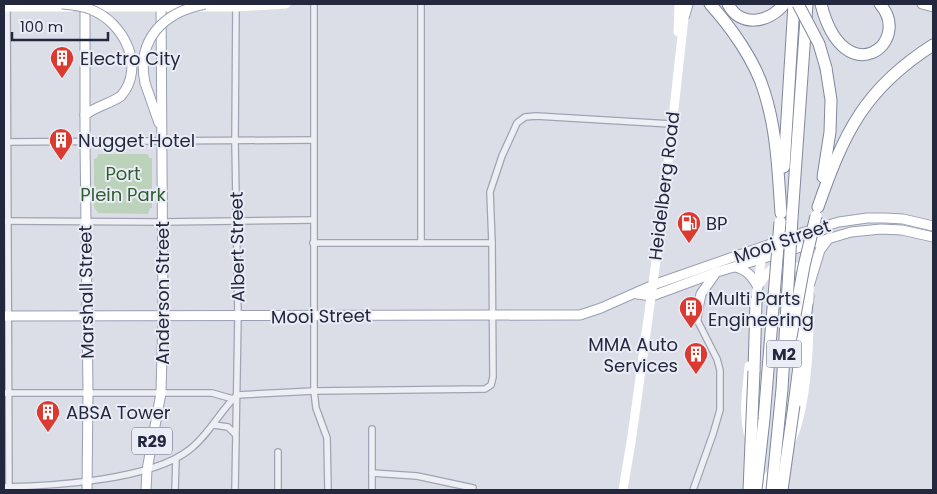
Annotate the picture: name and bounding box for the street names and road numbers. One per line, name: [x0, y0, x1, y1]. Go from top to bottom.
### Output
street label: Heidelberg Road: [642, 110, 686, 262]
street label: Albert Street: [224, 191, 250, 303]
street label: Mooi Street: [730, 213, 834, 269]
street label: Anderson Street: [150, 221, 175, 365]
street label: Marshall Street: [72, 225, 100, 359]
street label: Mooi Street: [271, 303, 371, 329]
road number: M2: [766, 340, 802, 368]
road number: R29: [132, 428, 172, 454]

